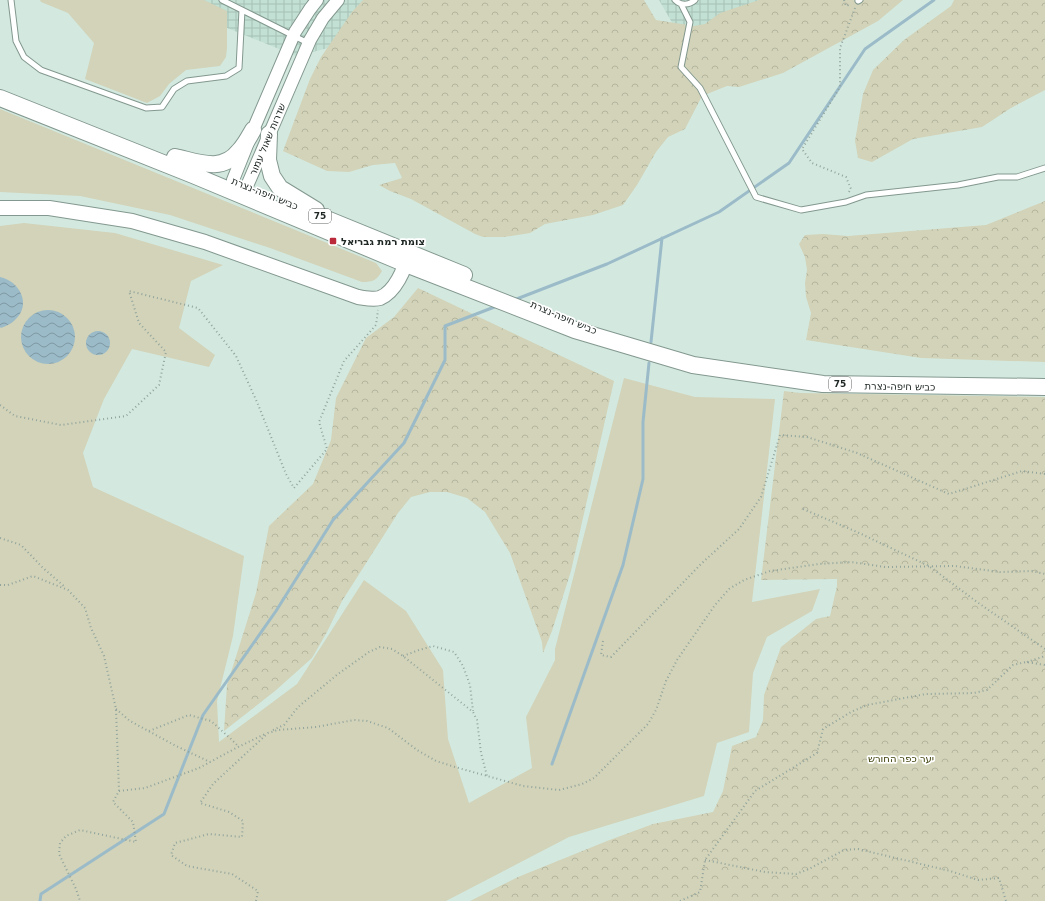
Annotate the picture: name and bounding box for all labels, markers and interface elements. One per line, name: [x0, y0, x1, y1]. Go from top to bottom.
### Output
street label: שדרות שאול עמור: [247, 101, 288, 177]
street label: כביש חיפה-נצרת: [230, 175, 300, 212]
road number: 75: [309, 209, 331, 223]
marker: צומת רמת גבריאל: [328, 236, 338, 246]
place label: צומת רמת גבריאל: [341, 236, 425, 247]
street label: כביש חיפה-נצרת: [529, 299, 599, 336]
road number: 75: [829, 377, 851, 391]
street label: כביש חיפה-נצרת: [864, 380, 936, 393]
park label: יער כפר החורש: [868, 753, 934, 764]

